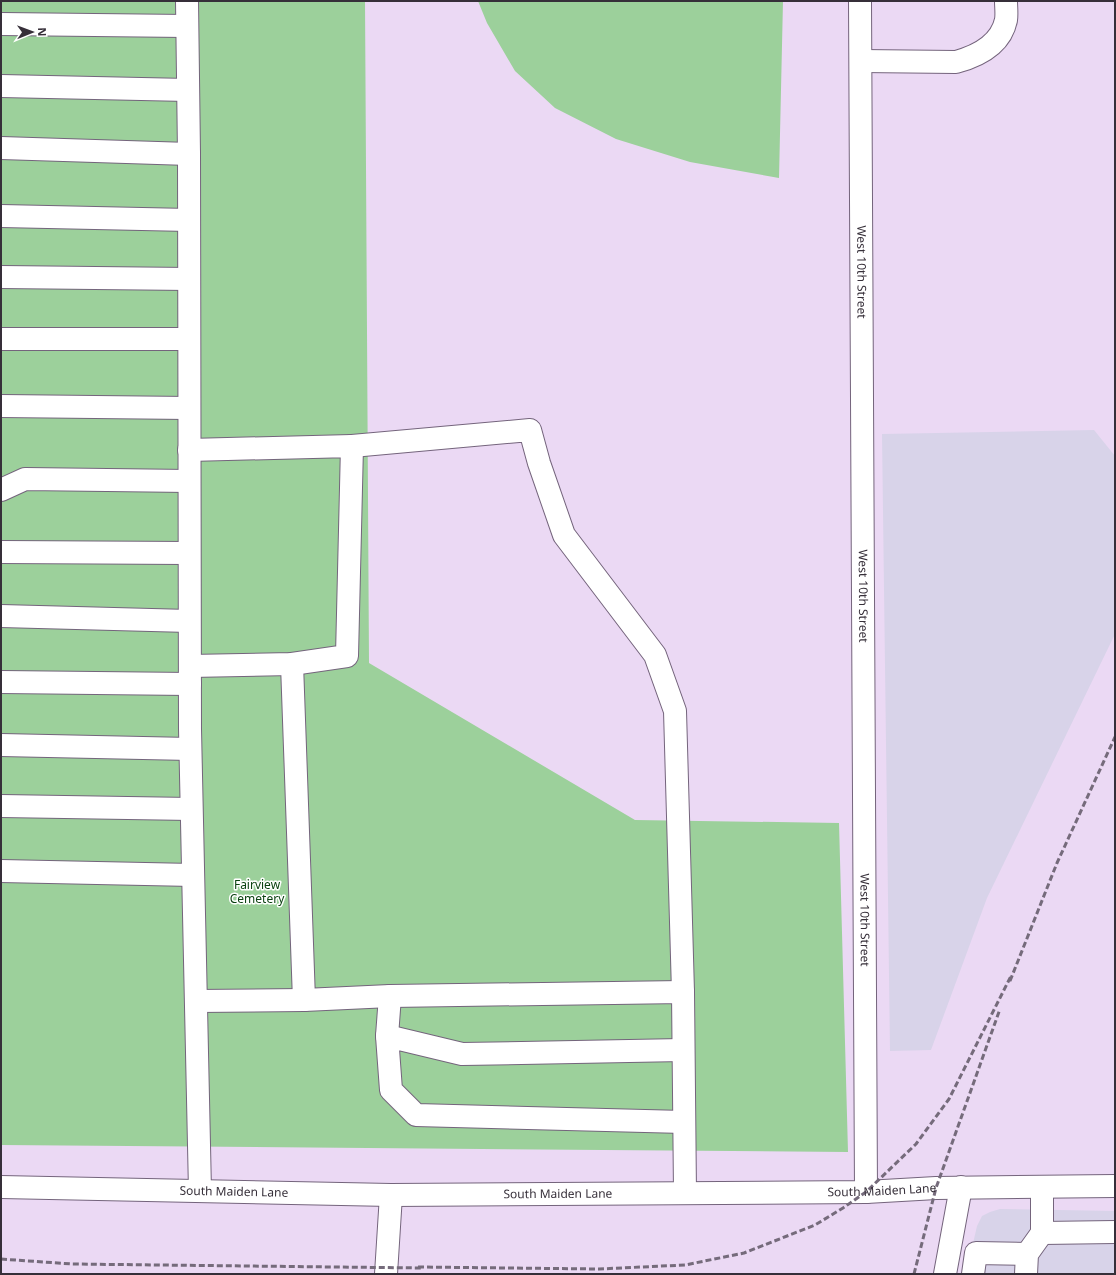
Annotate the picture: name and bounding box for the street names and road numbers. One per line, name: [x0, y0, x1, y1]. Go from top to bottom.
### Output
street label: West 10th Street: [853, 225, 871, 319]
street label: West 10th Street: [855, 549, 872, 643]
street label: West 10th Street: [856, 873, 874, 967]
street label: South Maiden Lane: [827, 1179, 937, 1200]
street label: South Maiden Lane: [179, 1182, 289, 1201]
street label: South Maiden Lane: [503, 1185, 613, 1202]

